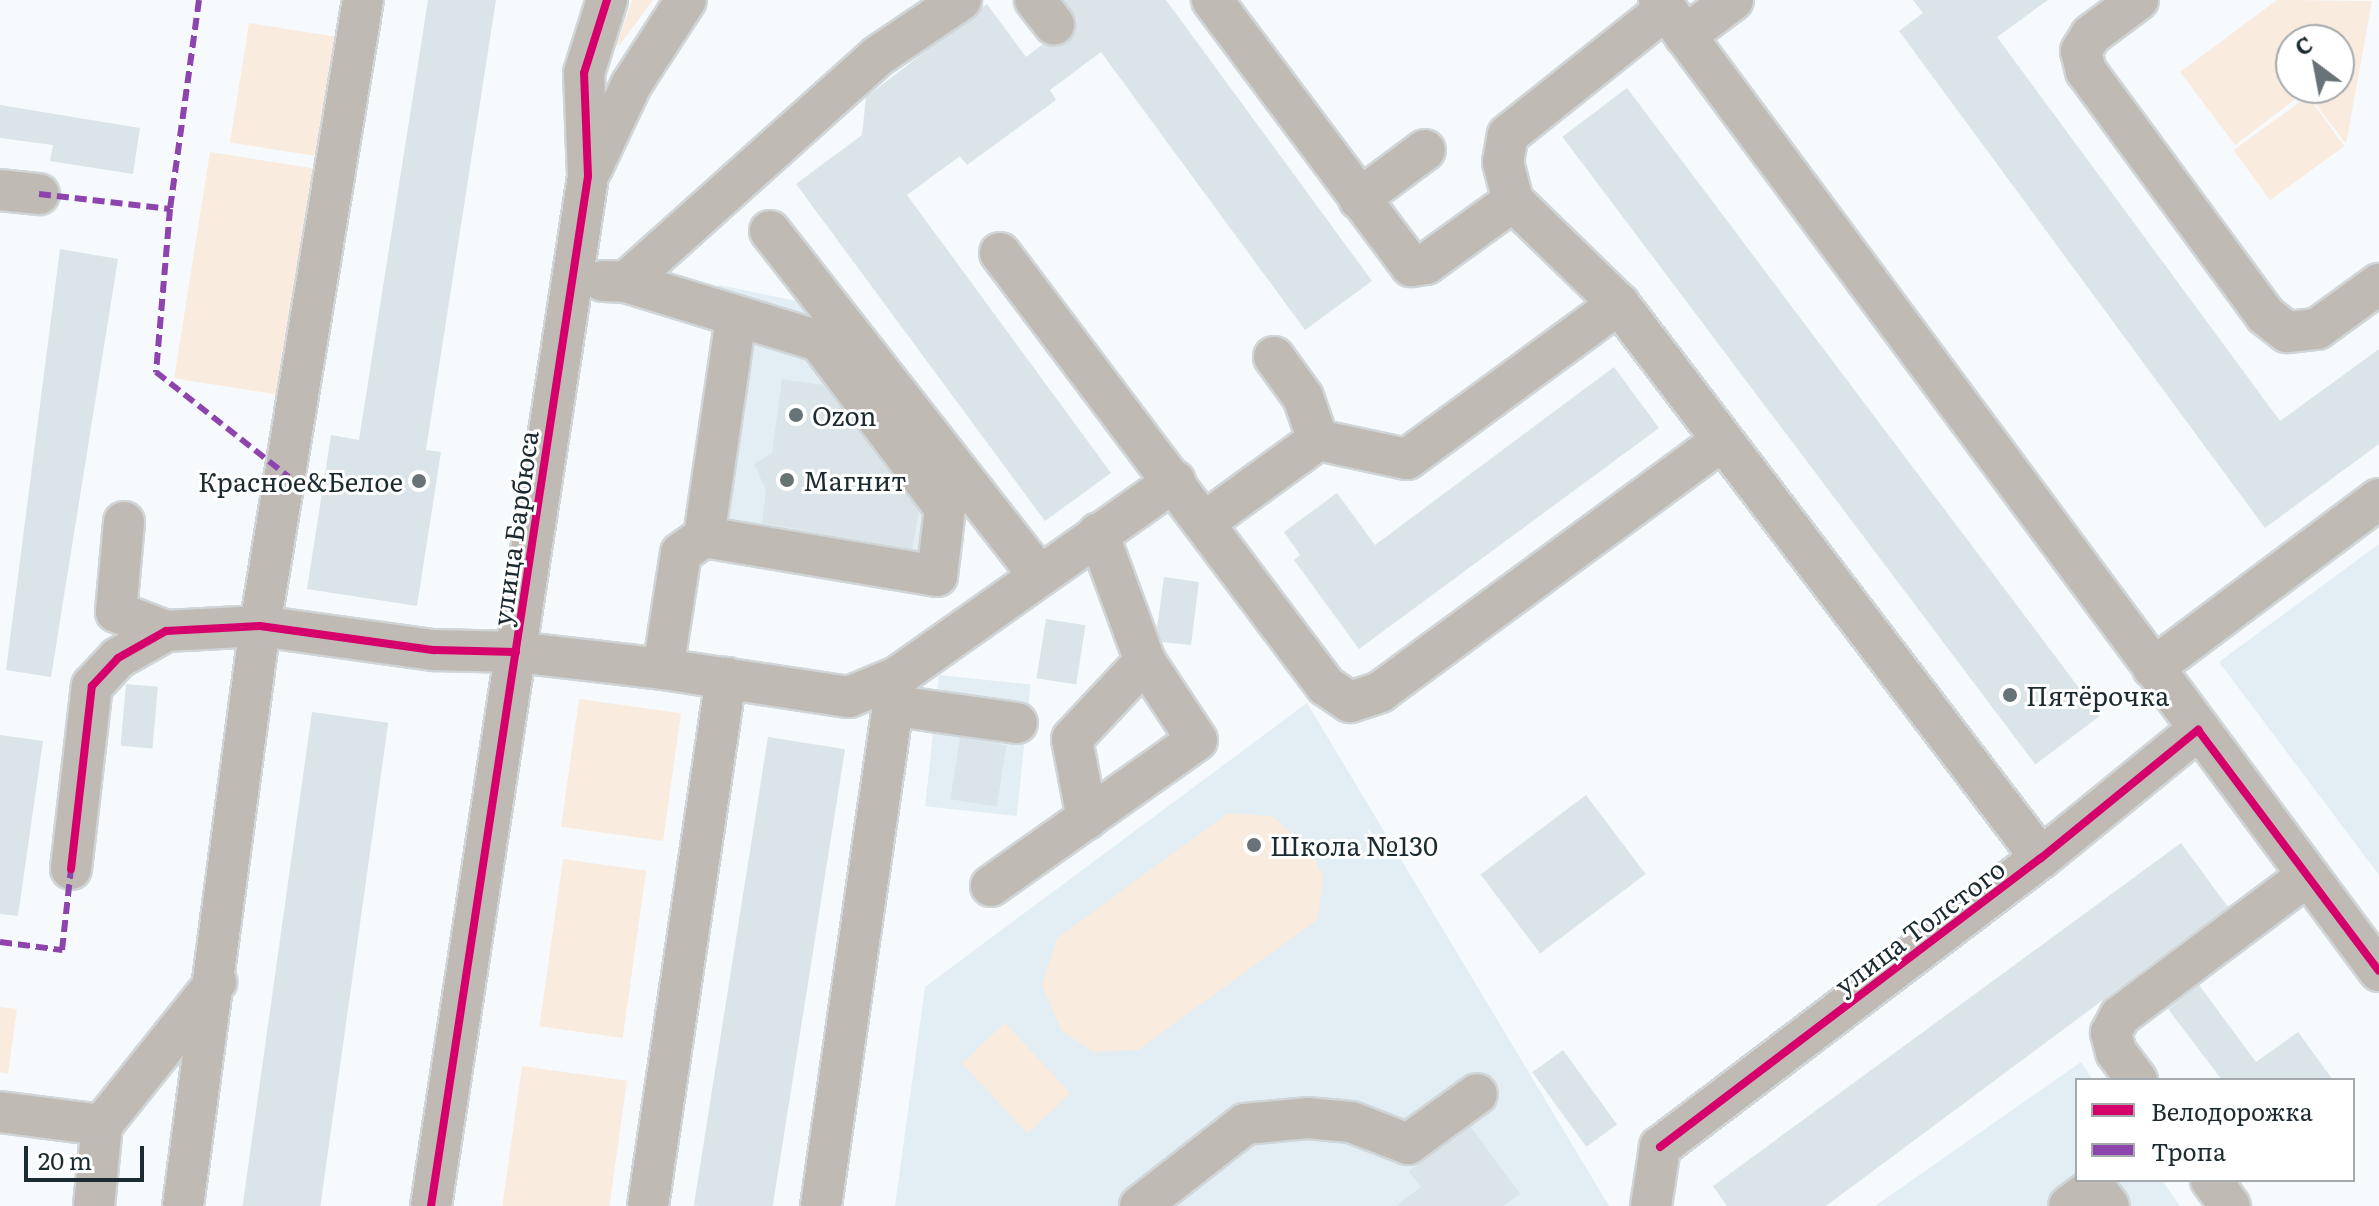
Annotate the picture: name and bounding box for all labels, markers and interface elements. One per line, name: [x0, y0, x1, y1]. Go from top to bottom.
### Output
north arrow: [2275, 24, 2355, 104]
text: С: [2288, 27, 2318, 63]
place label: Ozon: [812, 399, 877, 431]
marker: Ozon: [787, 406, 805, 424]
street label: улица Барбюса: [485, 428, 543, 628]
place label: Магнит: [803, 464, 906, 496]
place label: Красное&Белое: [198, 465, 403, 497]
marker: Магнит: [778, 471, 796, 489]
marker: Красное&Белое: [410, 472, 428, 490]
place label: Пятёрочка: [2026, 679, 2169, 711]
marker: Пятёрочка: [2001, 686, 2019, 704]
place label: Школа №130: [1270, 829, 1438, 861]
marker: Школа №130: [1245, 836, 1263, 854]
street label: улица Толстого: [1828, 852, 2010, 1000]
legend: [2075, 1078, 2355, 1182]
text: Велодорожка: [2151, 1093, 2313, 1128]
scale bar: [28, 1130, 148, 1180]
text: Тропа: [2151, 1133, 2226, 1168]
text: 20 m: [38, 1142, 92, 1177]

